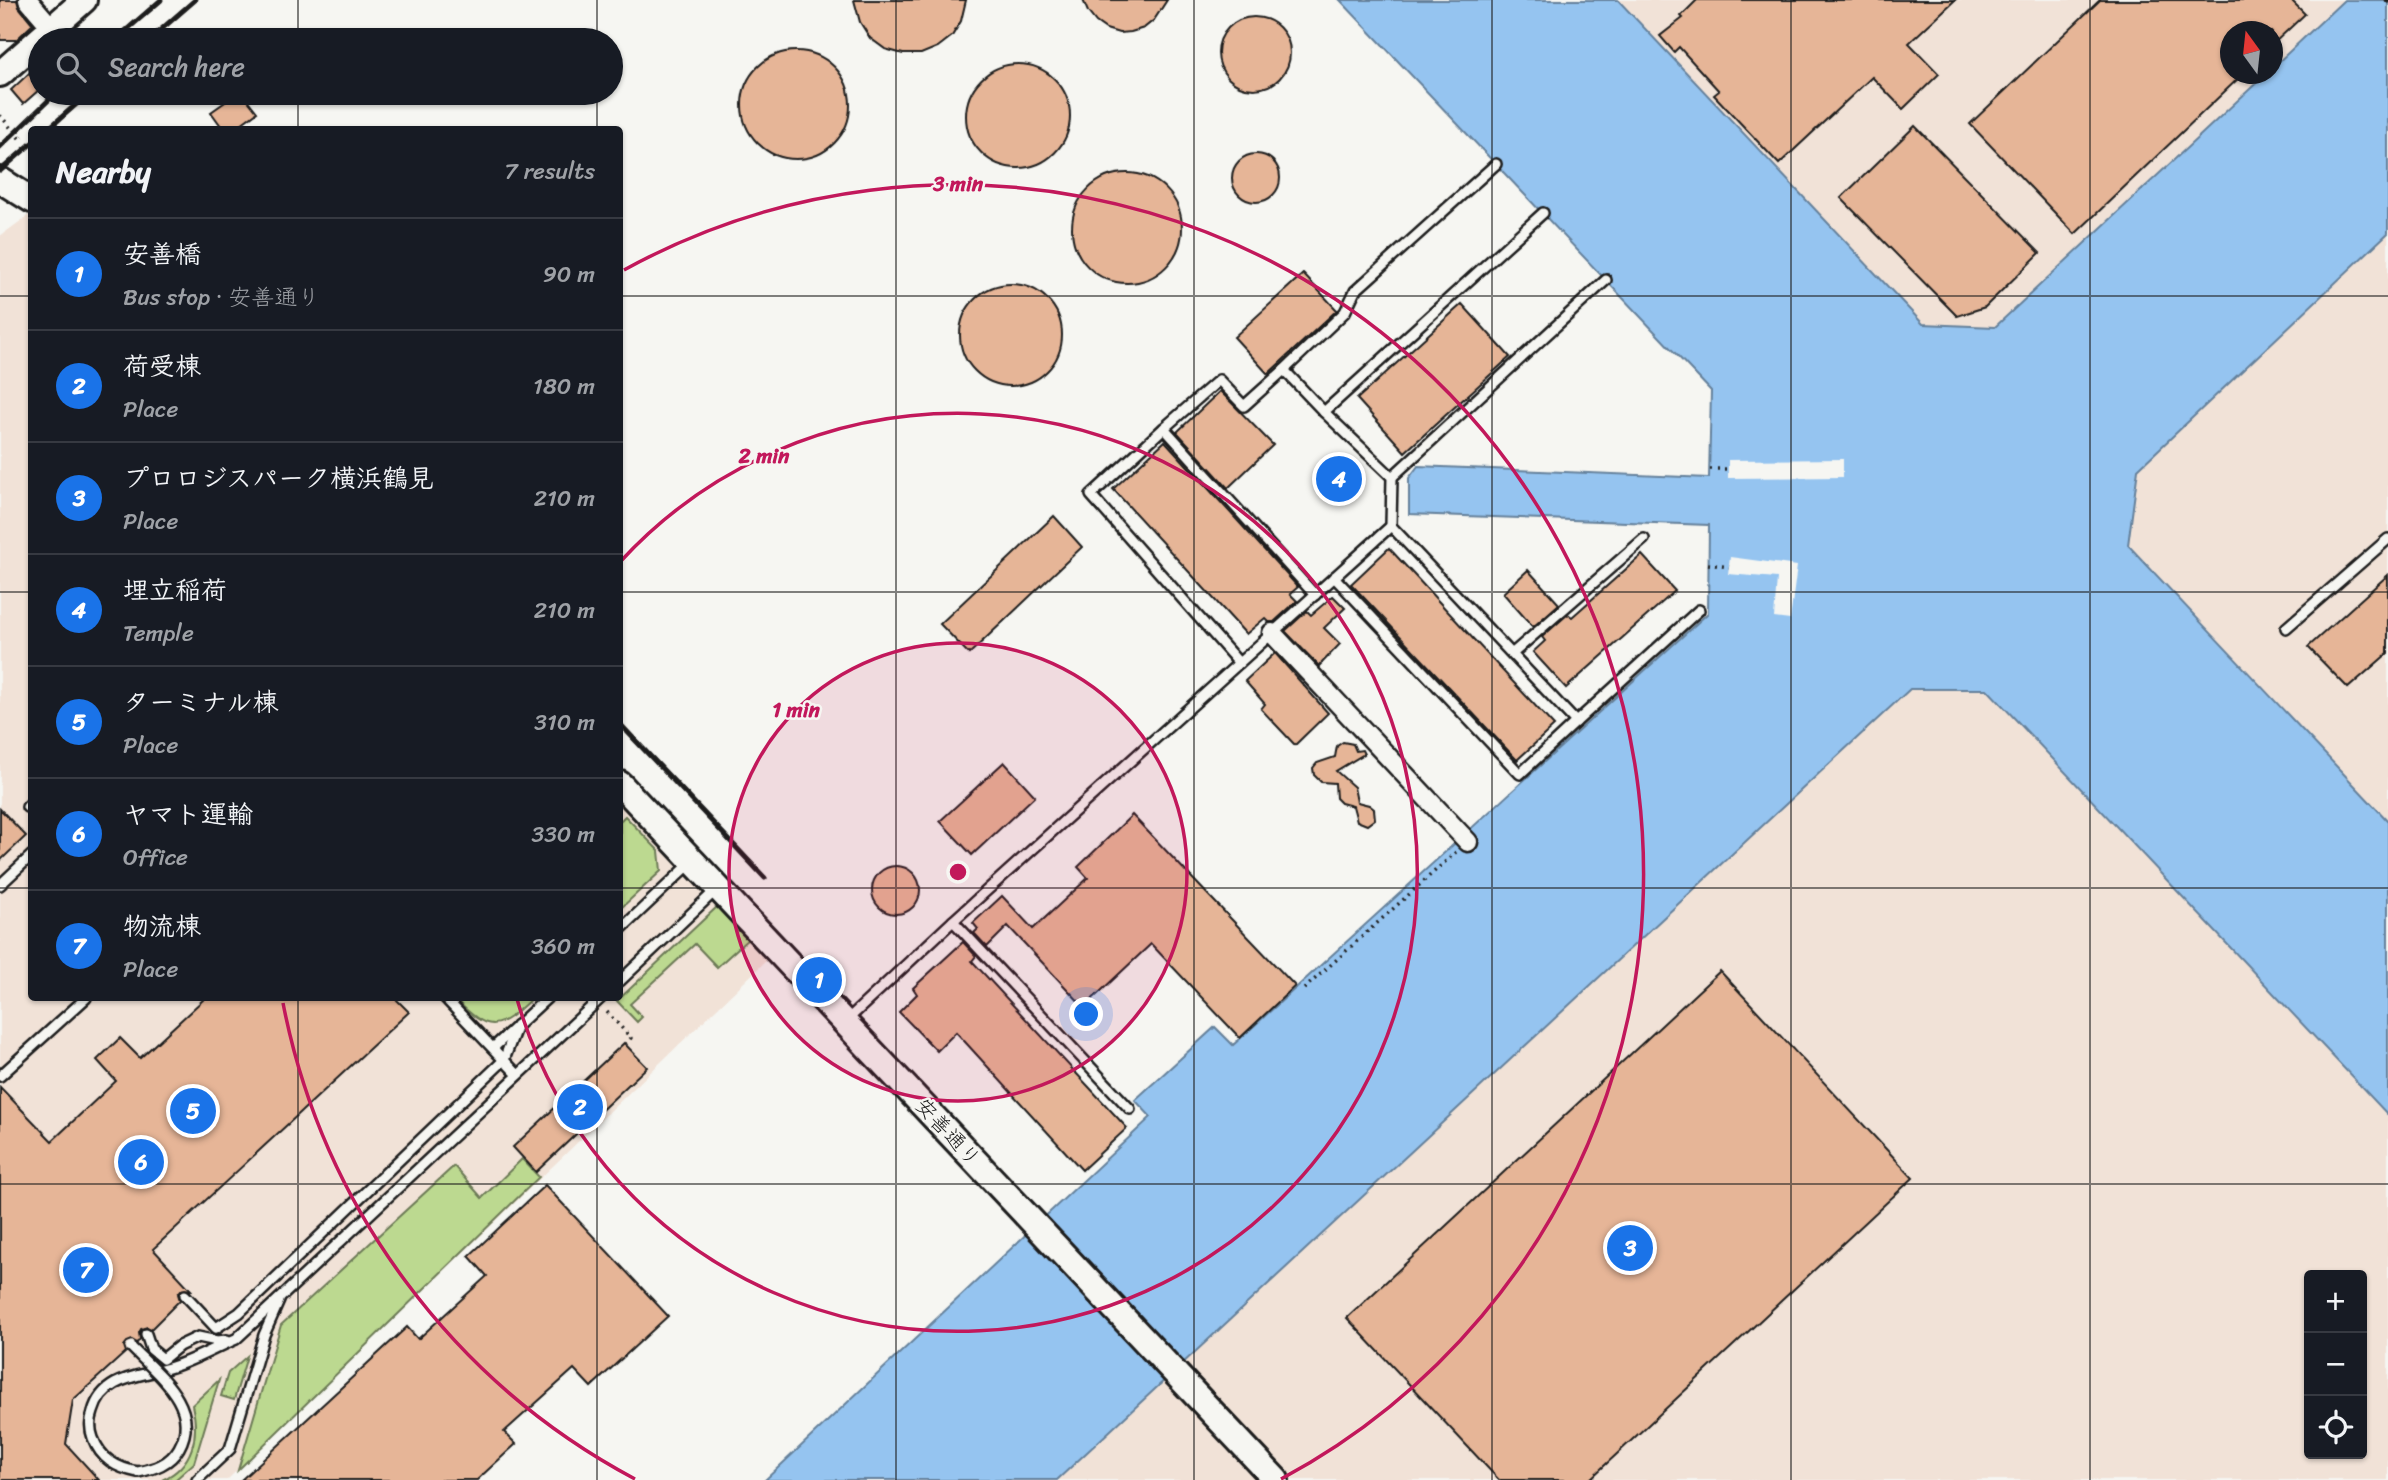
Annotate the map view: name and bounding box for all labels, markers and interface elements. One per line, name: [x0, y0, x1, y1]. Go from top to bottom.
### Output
north arrow: [2220, 21, 2283, 84]
search box: [28, 28, 623, 105]
text: Search here: [108, 44, 245, 90]
icon: search: [52, 48, 90, 86]
text: Nearby: [56, 145, 151, 199]
text: 7 results: [505, 151, 595, 192]
text: 3 min: [932, 165, 984, 203]
text: 安善橋: [123, 231, 201, 277]
text: 1: [74, 254, 84, 295]
text: 90 m: [543, 254, 595, 295]
text: Bus stop · 安善通り: [123, 277, 320, 318]
text: 荷受棟: [123, 343, 201, 389]
text: 2: [72, 366, 86, 407]
text: 180 m: [533, 366, 595, 407]
text: Place: [123, 389, 178, 430]
text: 2 min: [738, 437, 790, 475]
pin: 4: [1316, 453, 1362, 505]
text: プロロジスパーク横浜鶴見: [123, 455, 434, 501]
text: 3: [73, 478, 85, 519]
text: 210 m: [534, 478, 595, 519]
text: Place: [123, 501, 178, 542]
text: 埋立稲荷: [123, 567, 227, 613]
text: 4: [72, 590, 86, 631]
text: 210 m: [534, 590, 595, 631]
text: Temple: [123, 613, 194, 654]
text: ターミナル棟: [123, 679, 278, 725]
text: 1 min: [772, 691, 821, 729]
text: 5: [72, 702, 86, 743]
text: 310 m: [534, 702, 595, 743]
text: Place: [123, 725, 178, 766]
text: ヤマト運輸: [123, 791, 253, 837]
text: 6: [72, 814, 86, 855]
text: 330 m: [532, 814, 595, 855]
text: Office: [123, 837, 188, 878]
centre of rings: [946, 860, 970, 884]
text: 物流棟: [123, 903, 201, 949]
text: 7: [72, 926, 86, 967]
text: 360 m: [531, 926, 595, 967]
text: Place: [123, 949, 178, 990]
pin: 1: [796, 954, 842, 1006]
your location: [1069, 997, 1103, 1031]
pin: 2: [557, 1081, 603, 1133]
pin: 5: [170, 1085, 216, 1137]
street label: 安善通り: [905, 1088, 991, 1176]
pin: 6: [118, 1136, 164, 1188]
pin: 3: [1607, 1222, 1653, 1274]
pin: 7: [63, 1244, 109, 1296]
map controls: [2304, 1270, 2367, 1459]
button: +: [2304, 1270, 2367, 1333]
button: −: [2304, 1333, 2367, 1396]
button: locate: [2304, 1396, 2367, 1459]

